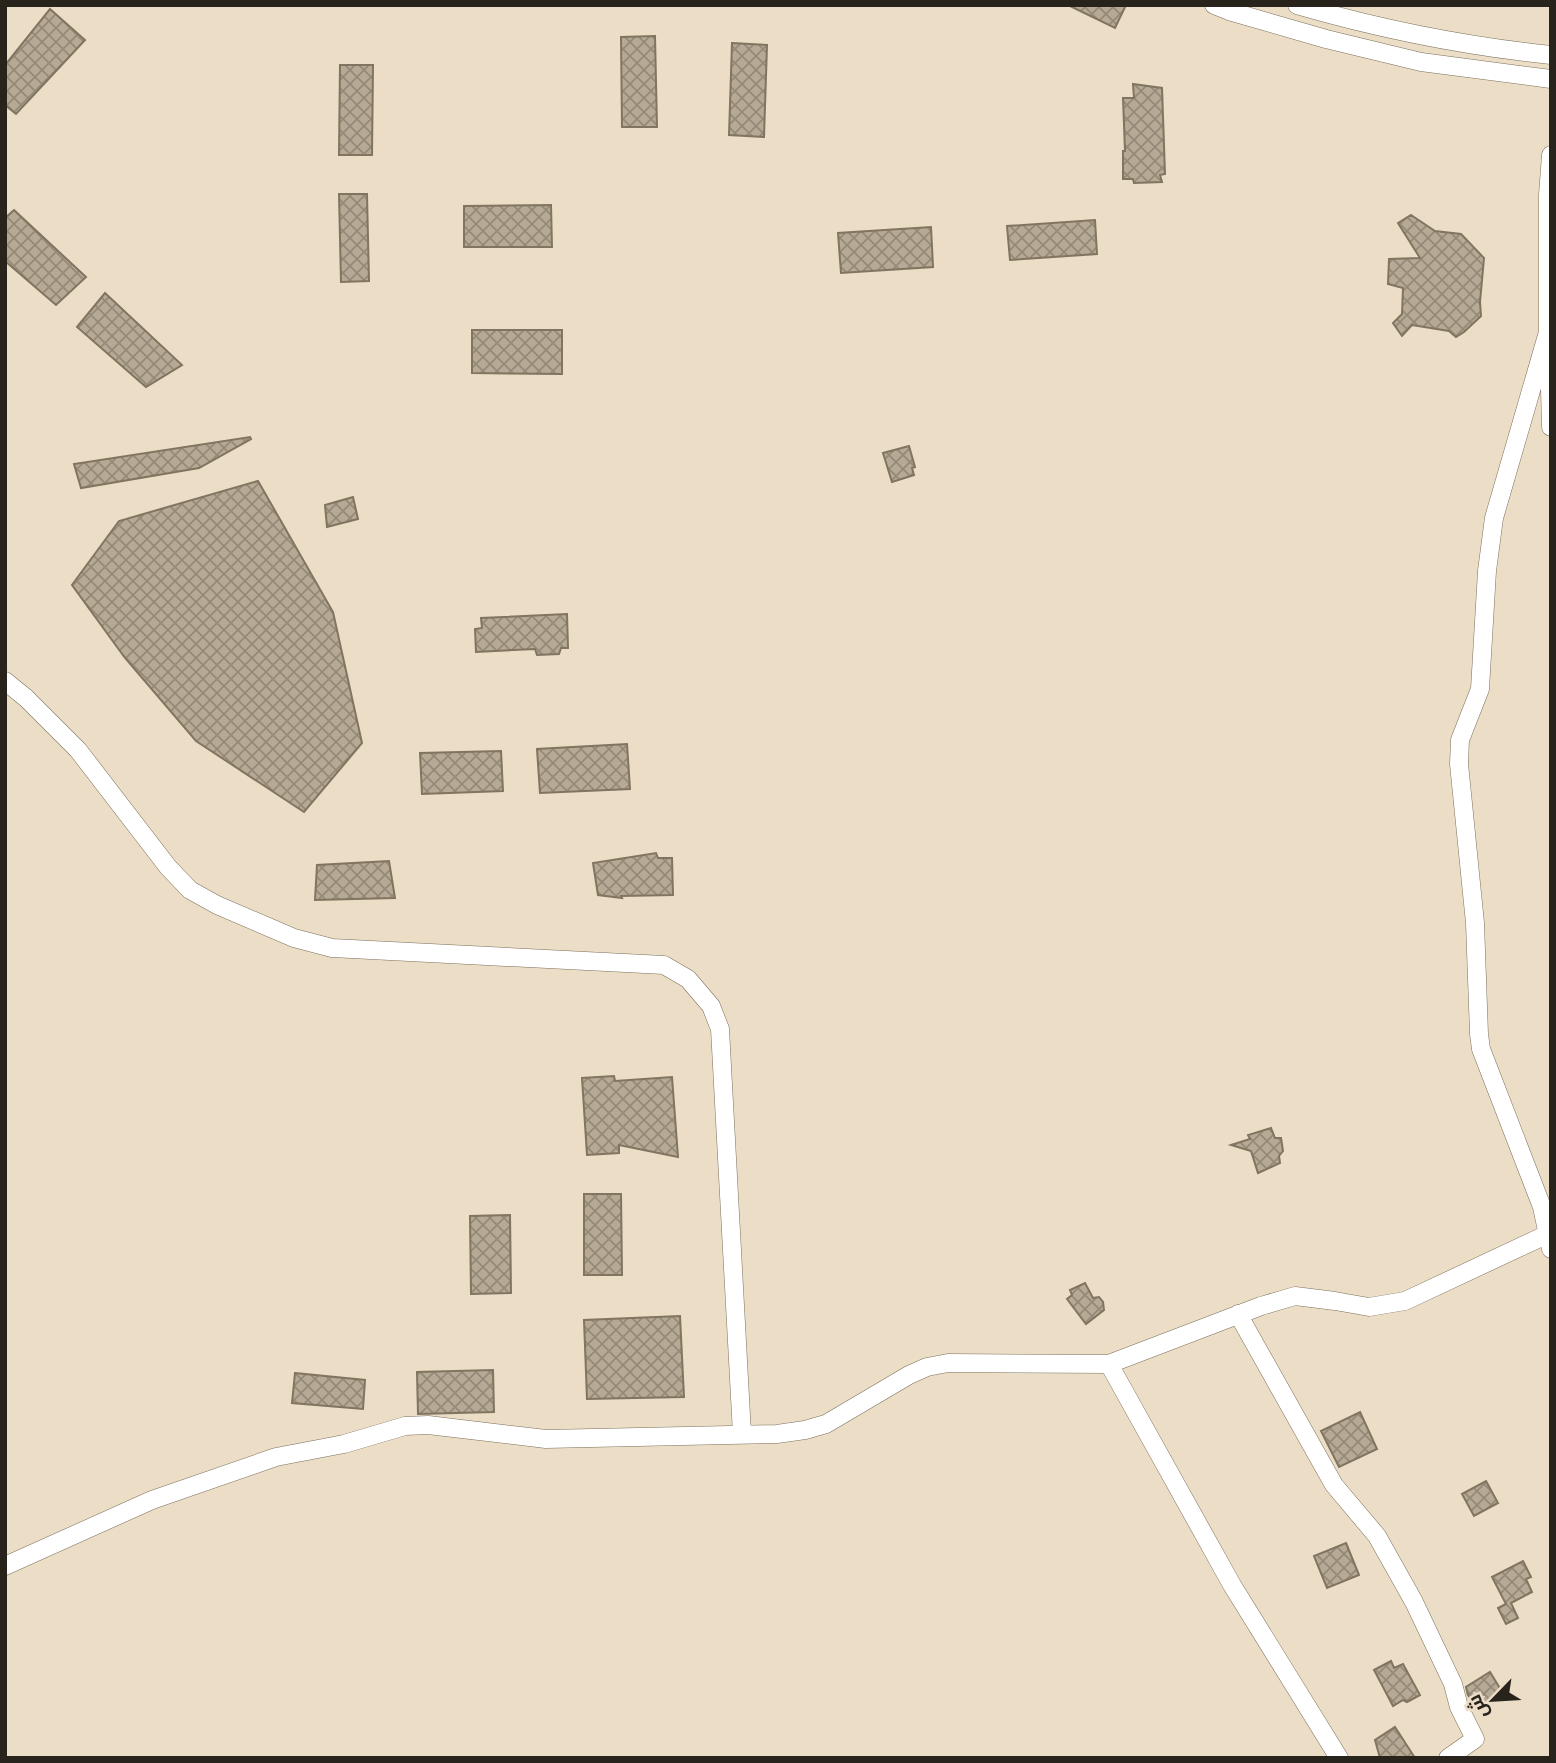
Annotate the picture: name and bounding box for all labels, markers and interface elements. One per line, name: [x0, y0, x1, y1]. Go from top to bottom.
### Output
north arrow: [1458, 1665, 1528, 1735]
text: ش: [1463, 1691, 1494, 1722]

